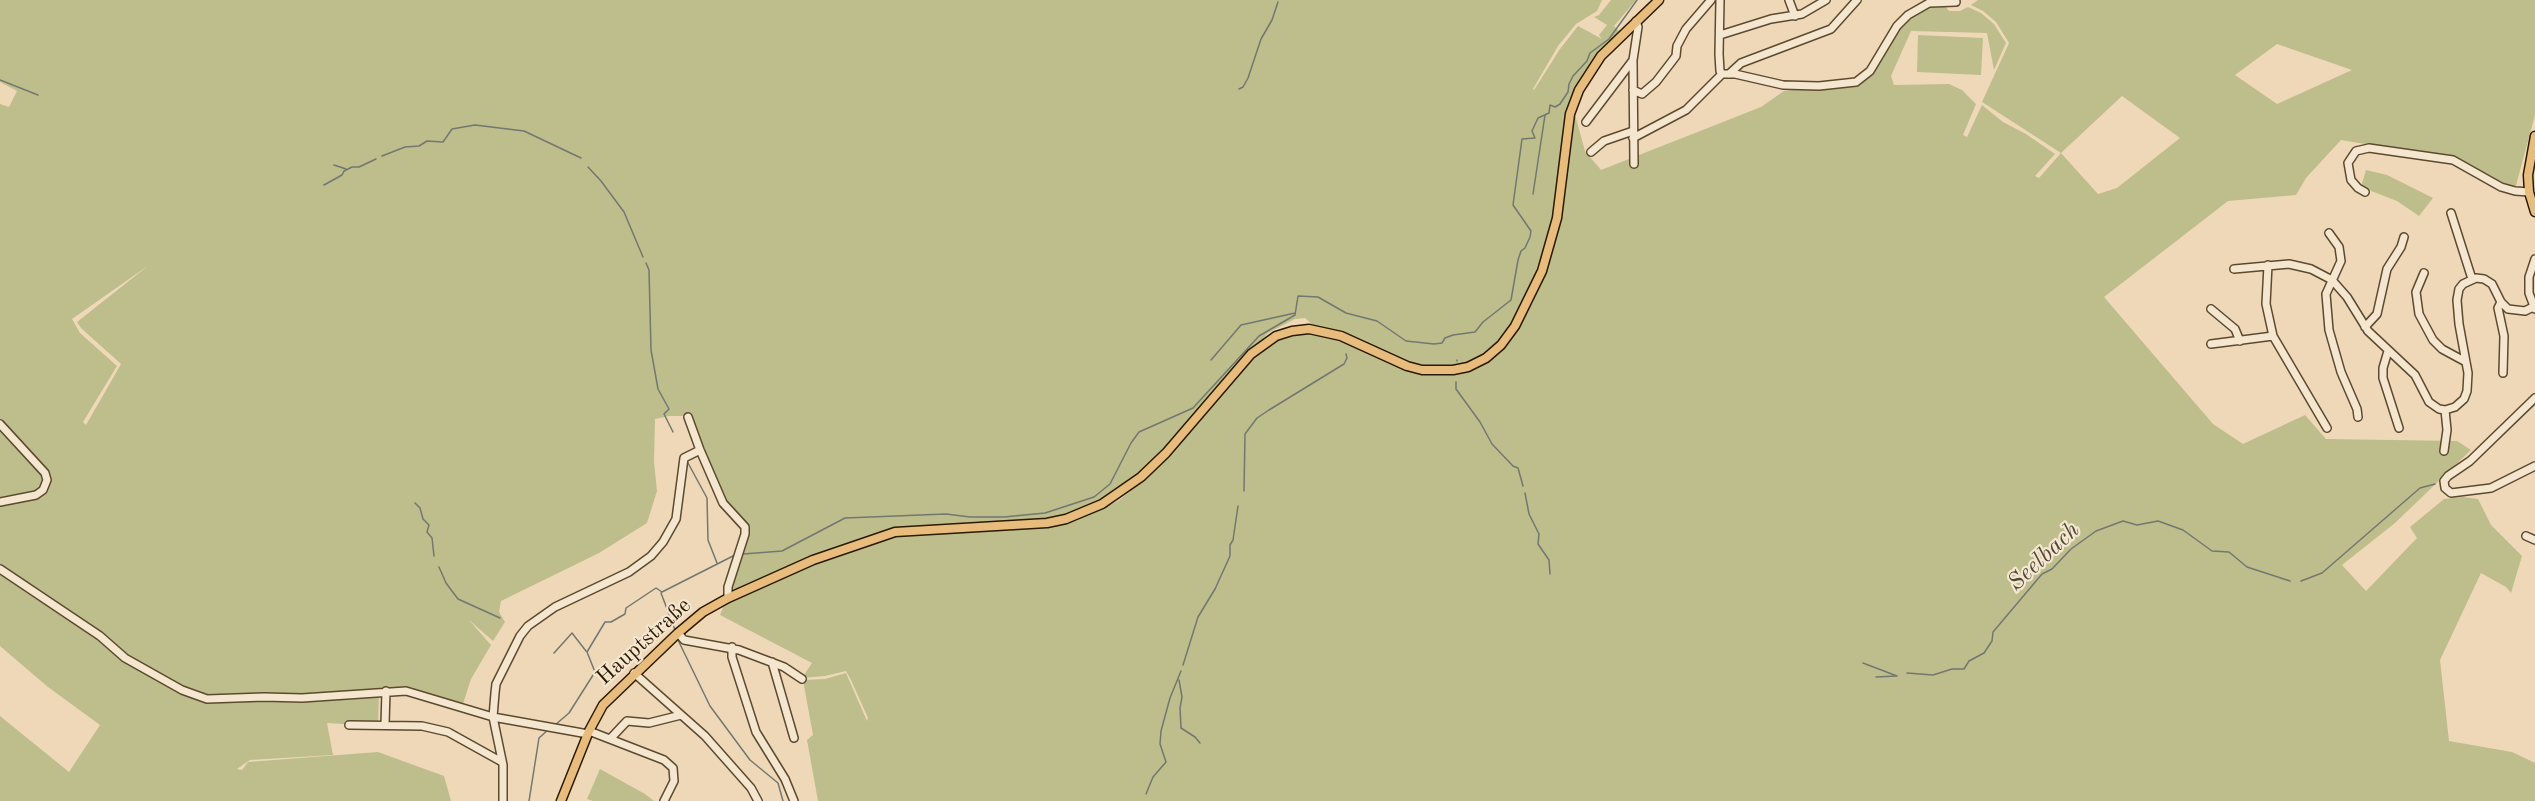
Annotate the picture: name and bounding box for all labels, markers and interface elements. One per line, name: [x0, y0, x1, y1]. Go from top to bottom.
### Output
water label: Seelbach: [2002, 516, 2086, 598]
street label: Hauptstraße: [591, 593, 697, 691]

